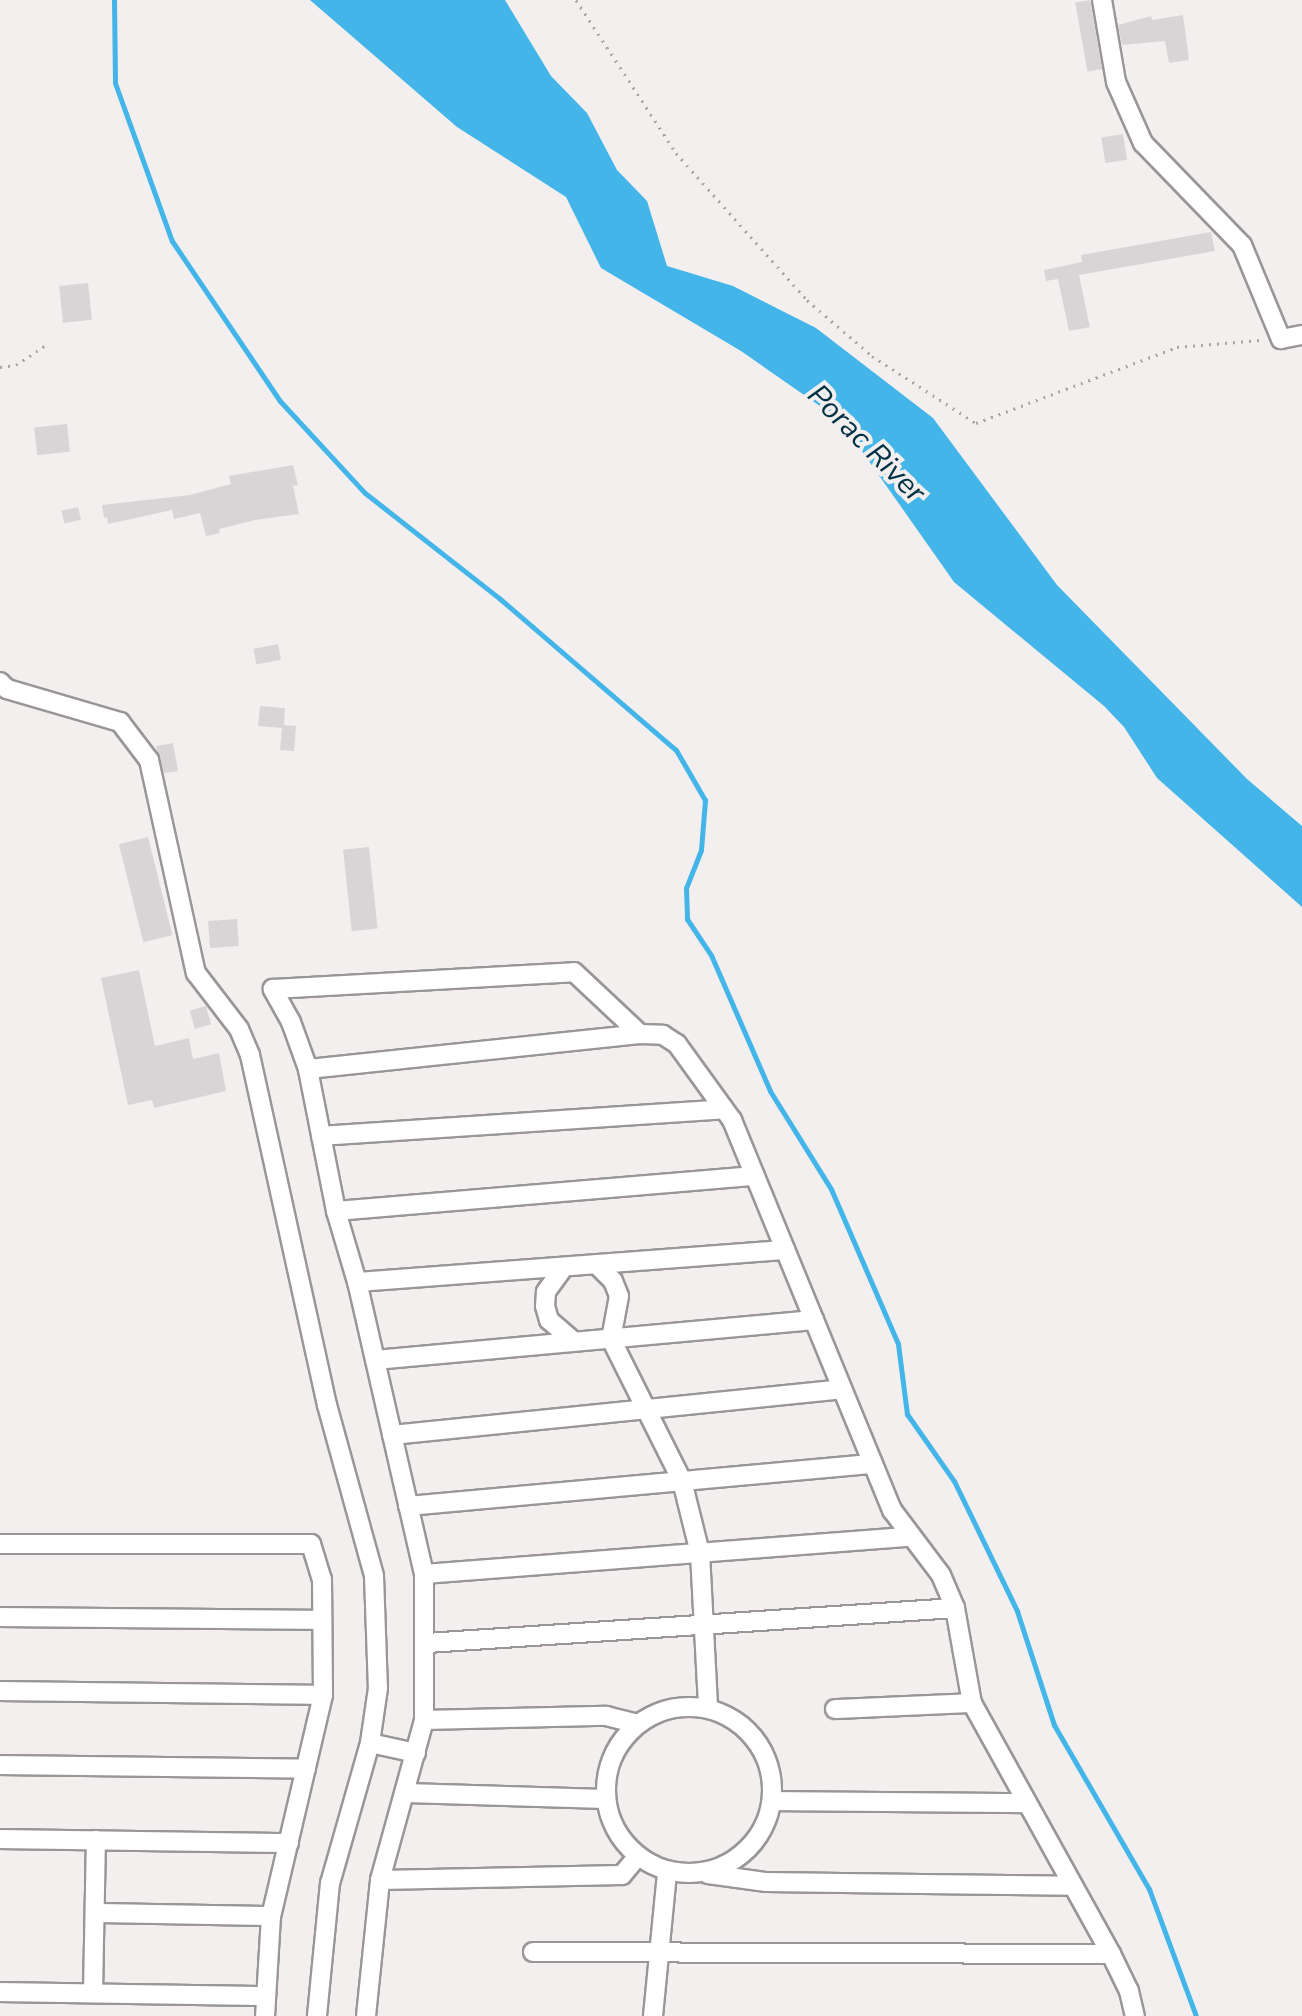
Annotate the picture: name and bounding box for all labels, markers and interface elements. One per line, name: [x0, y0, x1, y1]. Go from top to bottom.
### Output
water label: Porac River: [800, 378, 932, 510]

